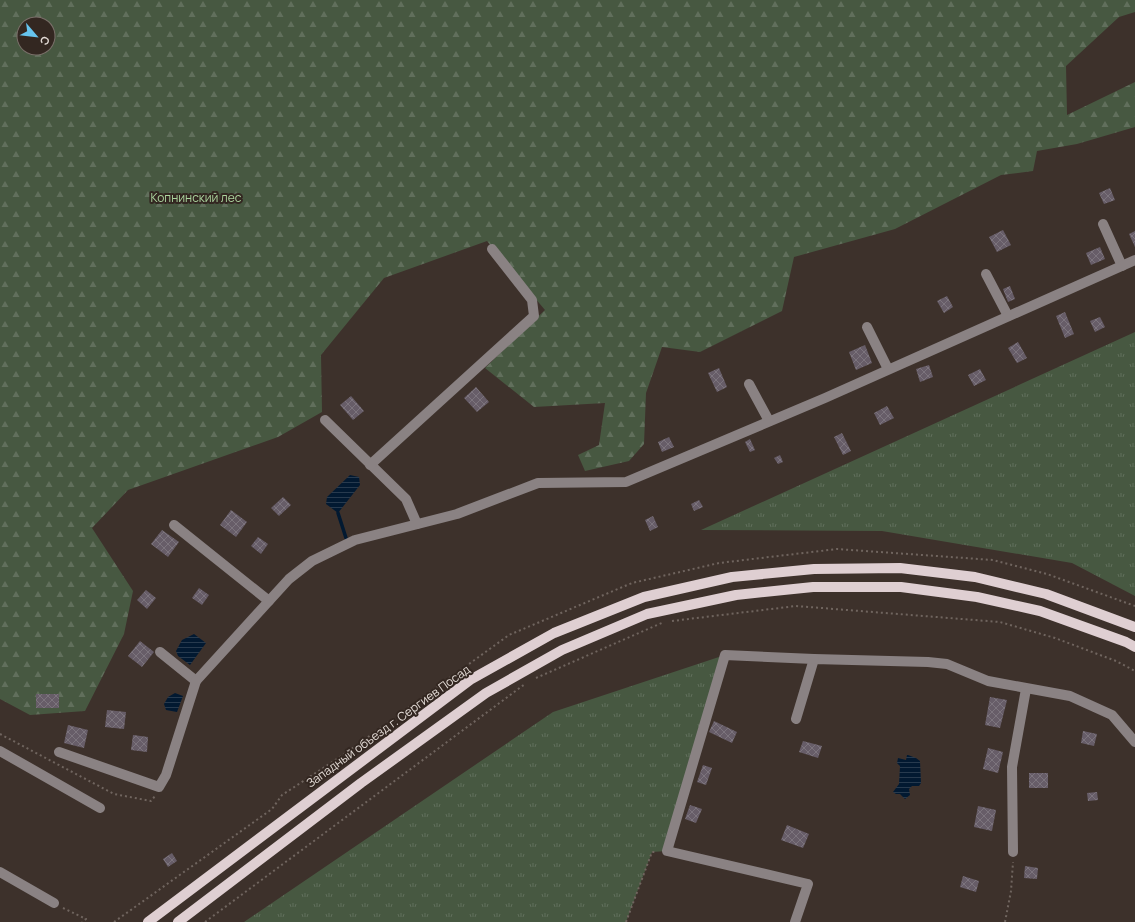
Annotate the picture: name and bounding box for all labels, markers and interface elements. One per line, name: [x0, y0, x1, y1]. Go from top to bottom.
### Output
north arrow: [16, 16, 56, 56]
text: С: [37, 34, 54, 48]
park label: Копнинский лес: [151, 189, 242, 206]
street label: Западный объезд г. Сергиев Посад: [303, 661, 473, 791]

